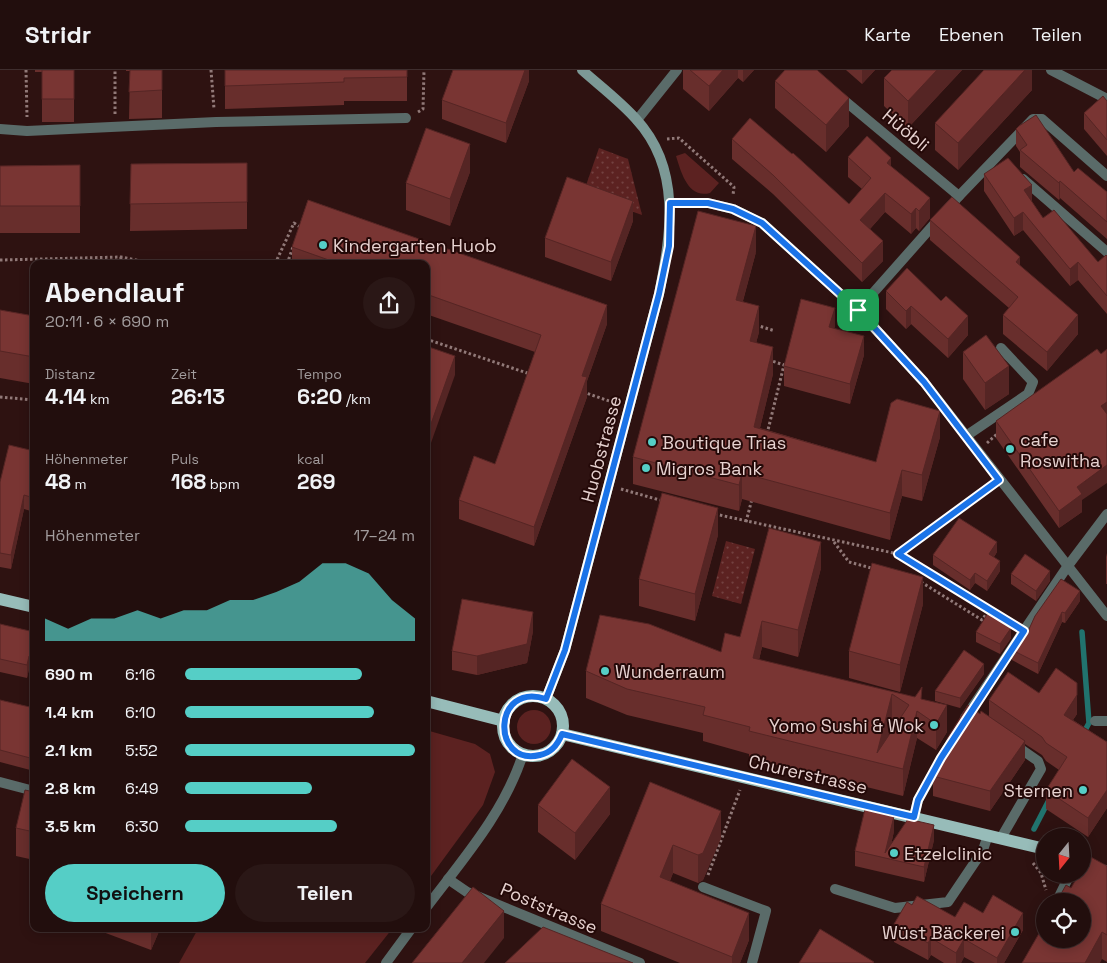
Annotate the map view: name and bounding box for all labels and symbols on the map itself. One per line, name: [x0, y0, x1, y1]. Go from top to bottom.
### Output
street label: Hüöbli: [878, 104, 934, 156]
place label: Kindergarten Huob: [333, 234, 497, 257]
marker: Kindergarten Huob: [317, 239, 329, 251]
pin: [837, 289, 879, 331]
street label: Huobstrasse: [576, 393, 626, 505]
place label: cafe Roswitha: [1020, 428, 1100, 472]
place label: Boutique Trias: [662, 431, 786, 454]
marker: Boutique Trias: [646, 436, 658, 448]
marker: cafe Roswitha: [1004, 443, 1016, 455]
place label: Migros Bank: [656, 457, 763, 480]
marker: Migros Bank: [640, 462, 652, 474]
place label: Wunderraum: [615, 660, 725, 683]
marker: Wunderraum: [599, 665, 611, 677]
place label: Yomo Sushi & Wok: [769, 714, 924, 737]
marker: Yomo Sushi & Wok: [928, 719, 940, 731]
street label: Churerstrasse: [746, 749, 870, 799]
place label: Sternen: [1004, 779, 1073, 802]
marker: Sternen: [1077, 784, 1089, 796]
north arrow: [1036, 828, 1091, 882]
place label: Etzelclinic: [904, 842, 992, 865]
marker: Etzelclinic: [888, 847, 900, 859]
street label: Poststrasse: [497, 877, 601, 939]
place label: Wüst Bäckerei: [882, 921, 1005, 944]
marker: Wüst Bäckerei: [1009, 926, 1021, 938]

